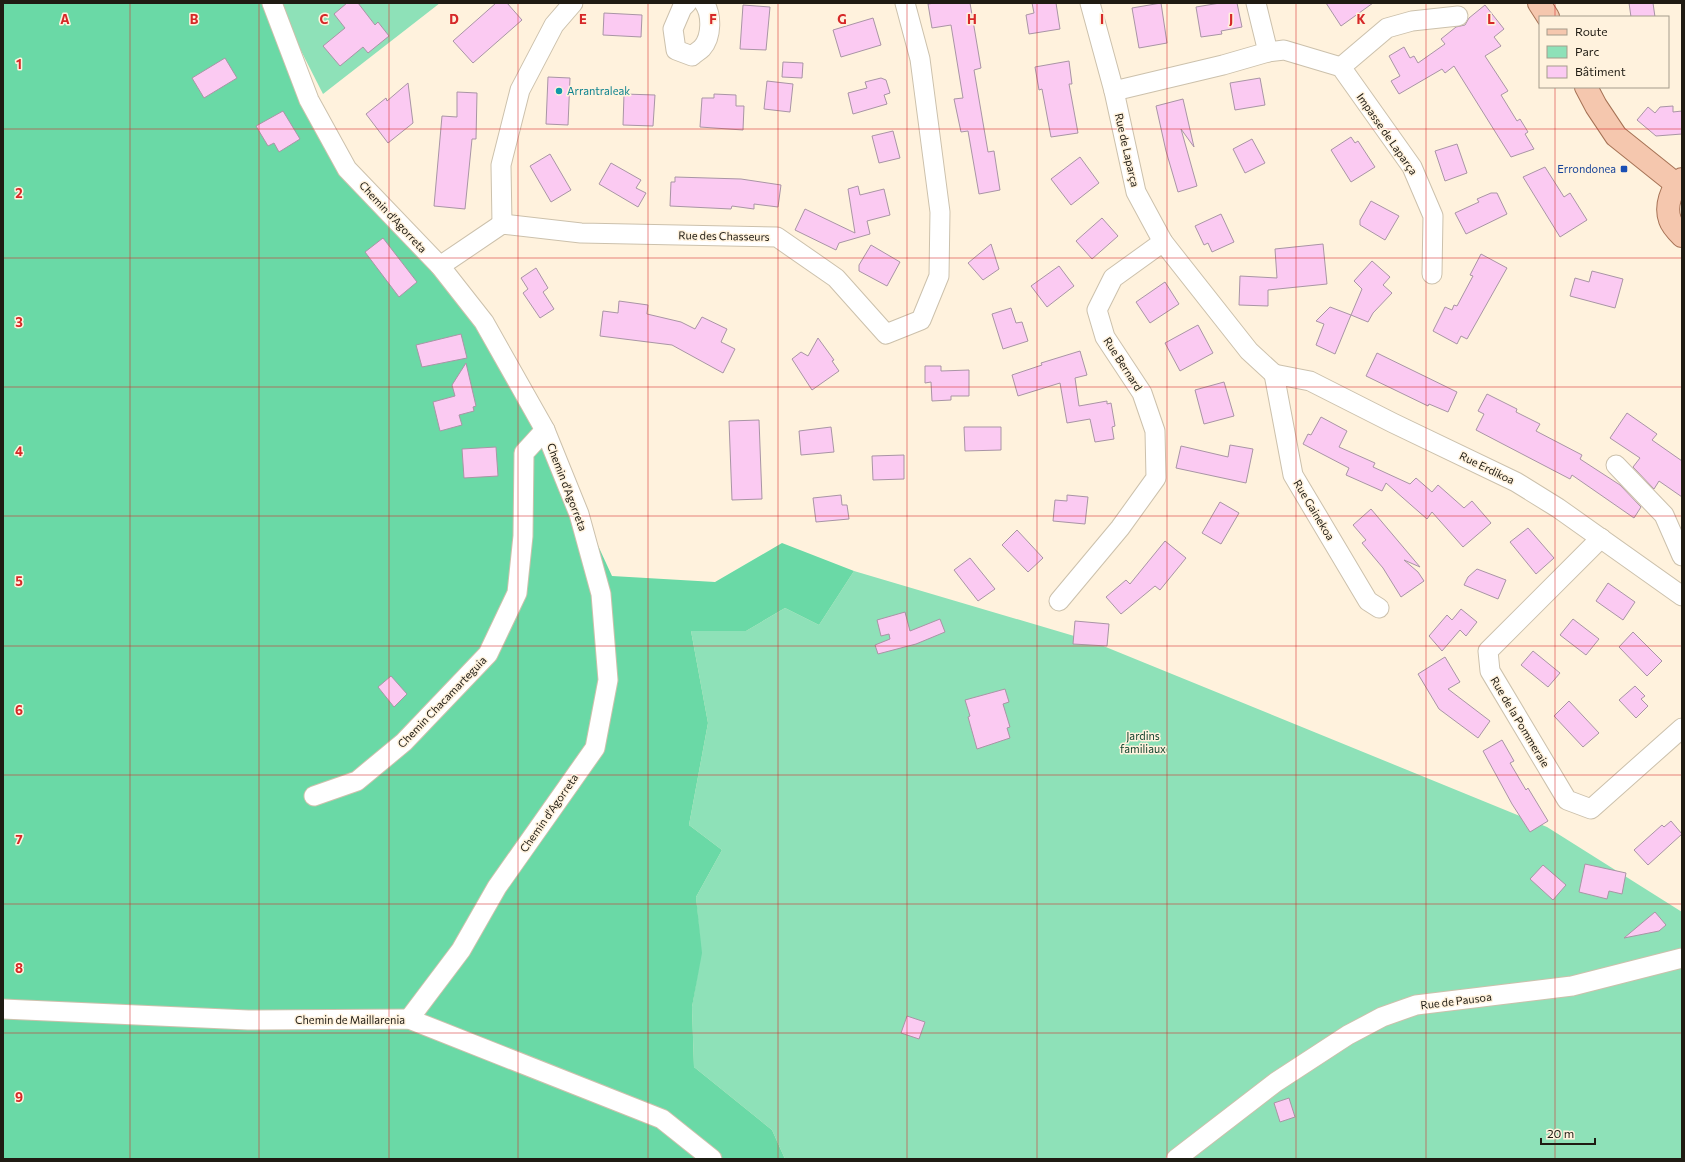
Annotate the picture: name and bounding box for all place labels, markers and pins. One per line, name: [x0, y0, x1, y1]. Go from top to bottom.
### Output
place label: Arrantraleak: [567, 84, 630, 97]
marker: Arrantraleak: [554, 86, 564, 96]
place label: Errondonea: [1557, 162, 1616, 175]
marker: Errondonea: [1619, 164, 1629, 174]

